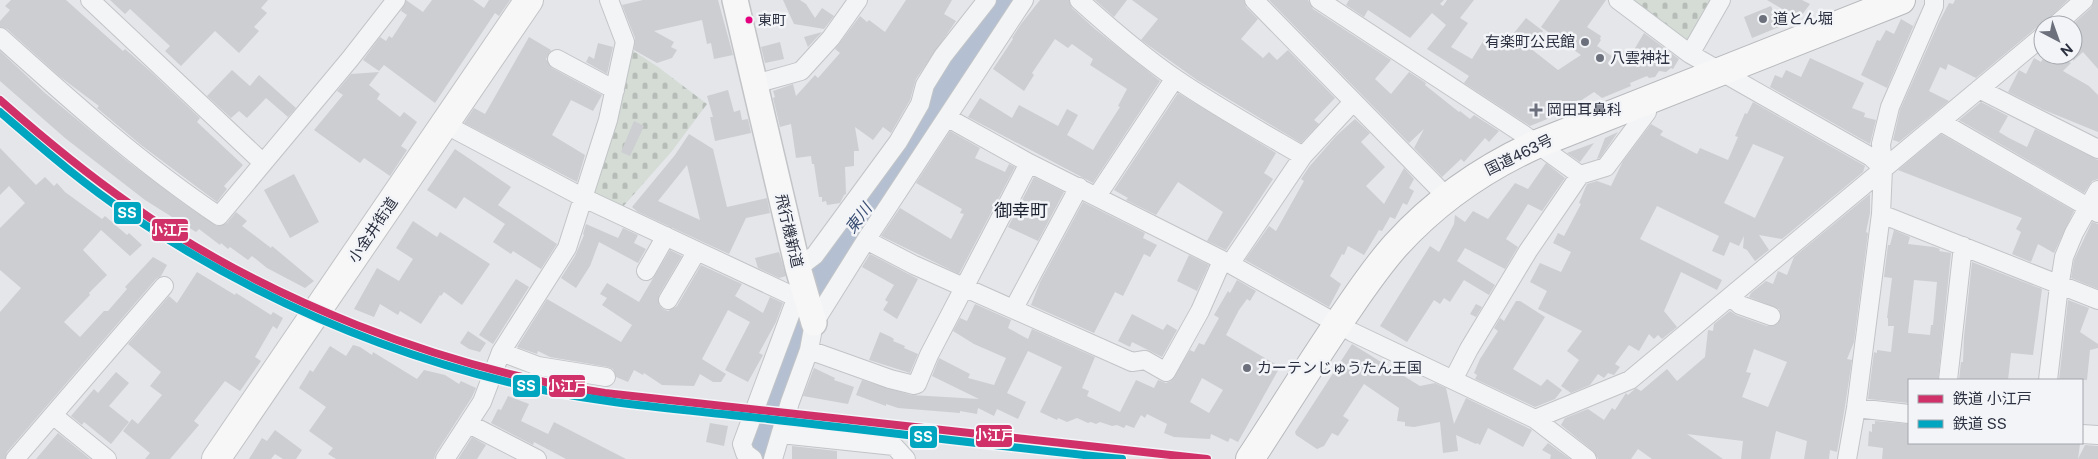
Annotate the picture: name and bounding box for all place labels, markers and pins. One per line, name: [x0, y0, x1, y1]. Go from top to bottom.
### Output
place label: 道とん堀: [1773, 10, 1833, 27]
place label: 東町: [758, 12, 786, 28]
marker: 道とん堀: [1757, 13, 1769, 25]
marker: 東町: [744, 15, 754, 25]
place label: 有楽町公民館: [1485, 33, 1575, 50]
marker: 有楽町公民館: [1579, 36, 1591, 48]
place label: 八雲神社: [1610, 49, 1670, 66]
marker: 八雲神社: [1594, 52, 1606, 64]
place label: 岡田耳鼻科: [1547, 101, 1622, 118]
marker: 岡田耳鼻科: [1529, 103, 1543, 117]
place label: カーテンじゅうたん王国: [1257, 359, 1422, 376]
marker: カーテンじゅうたん王国: [1241, 362, 1253, 374]

